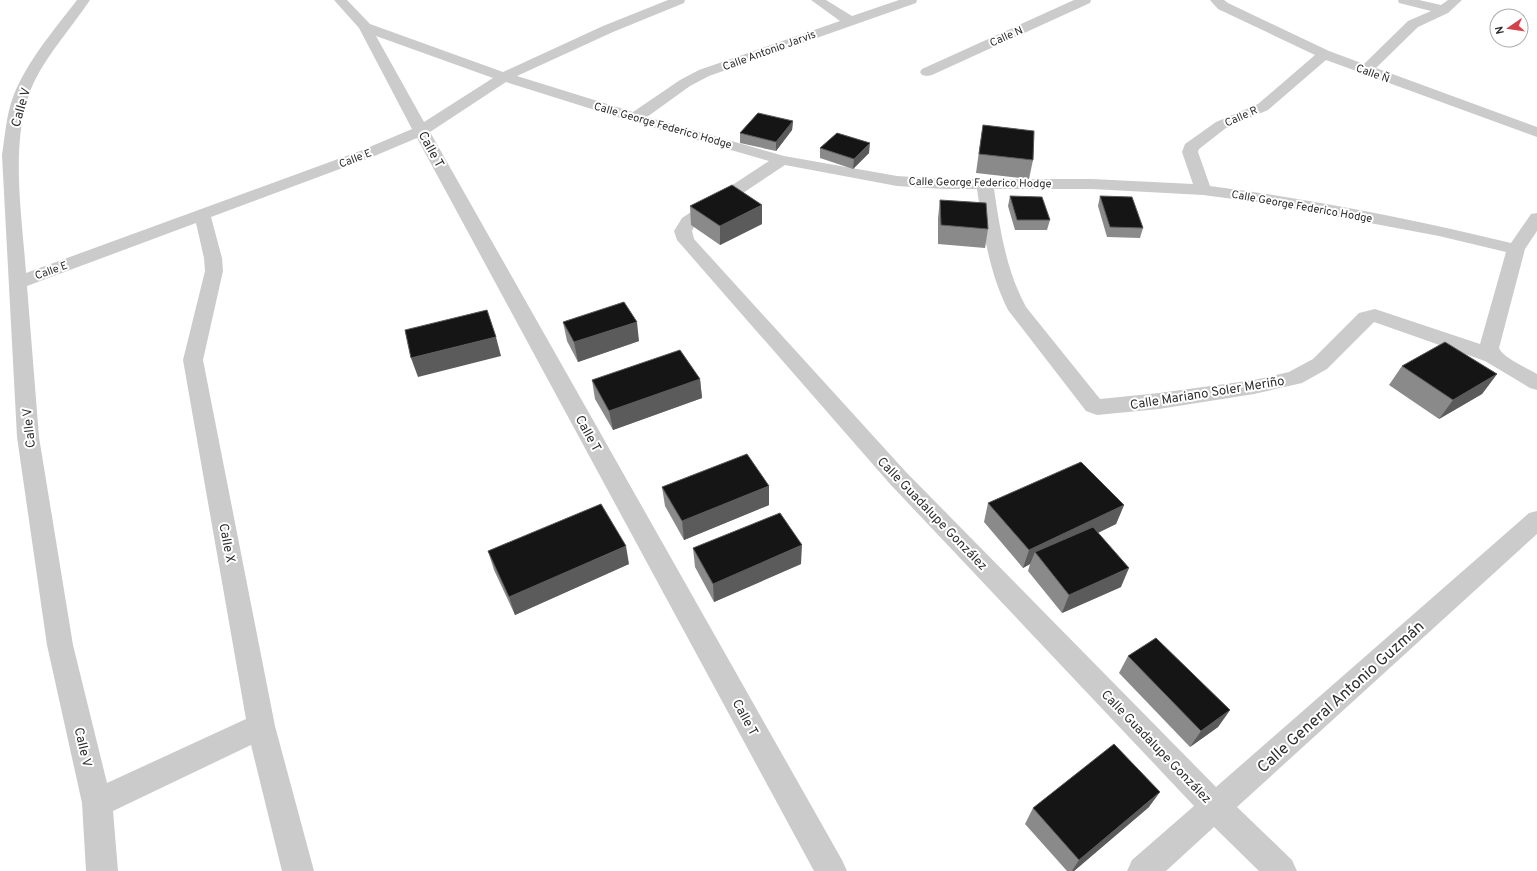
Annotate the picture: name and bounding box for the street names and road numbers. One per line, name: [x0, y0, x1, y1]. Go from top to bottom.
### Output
street label: Calle N: [988, 23, 1025, 50]
street label: Calle Antonio Jarvis: [721, 28, 818, 74]
street label: Calle Ñ: [1354, 61, 1391, 86]
street label: Calle V: [9, 86, 35, 129]
street label: Calle George Federico Hodge: [592, 100, 733, 152]
street label: Calle R: [1223, 104, 1260, 130]
street label: Calle T: [414, 129, 447, 171]
street label: Calle E: [337, 146, 374, 172]
street label: Calle George Federico Hodge: [908, 175, 1052, 191]
street label: Calle George Federico Hodge: [1230, 188, 1373, 226]
street label: Calle E: [33, 259, 70, 283]
street label: Calle Mariano Soler Meriño: [1129, 374, 1286, 414]
street label: Calle V: [20, 407, 40, 449]
street label: Calle T: [571, 413, 604, 455]
street label: Calle Guadalupe González: [873, 454, 990, 575]
street label: Calle X: [214, 522, 238, 565]
street label: Calle General Antonio Guzmán: [1254, 617, 1429, 778]
street label: Calle Guadalupe González: [1097, 687, 1214, 808]
street label: Calle T: [728, 697, 761, 739]
street label: Calle V: [70, 726, 94, 769]

